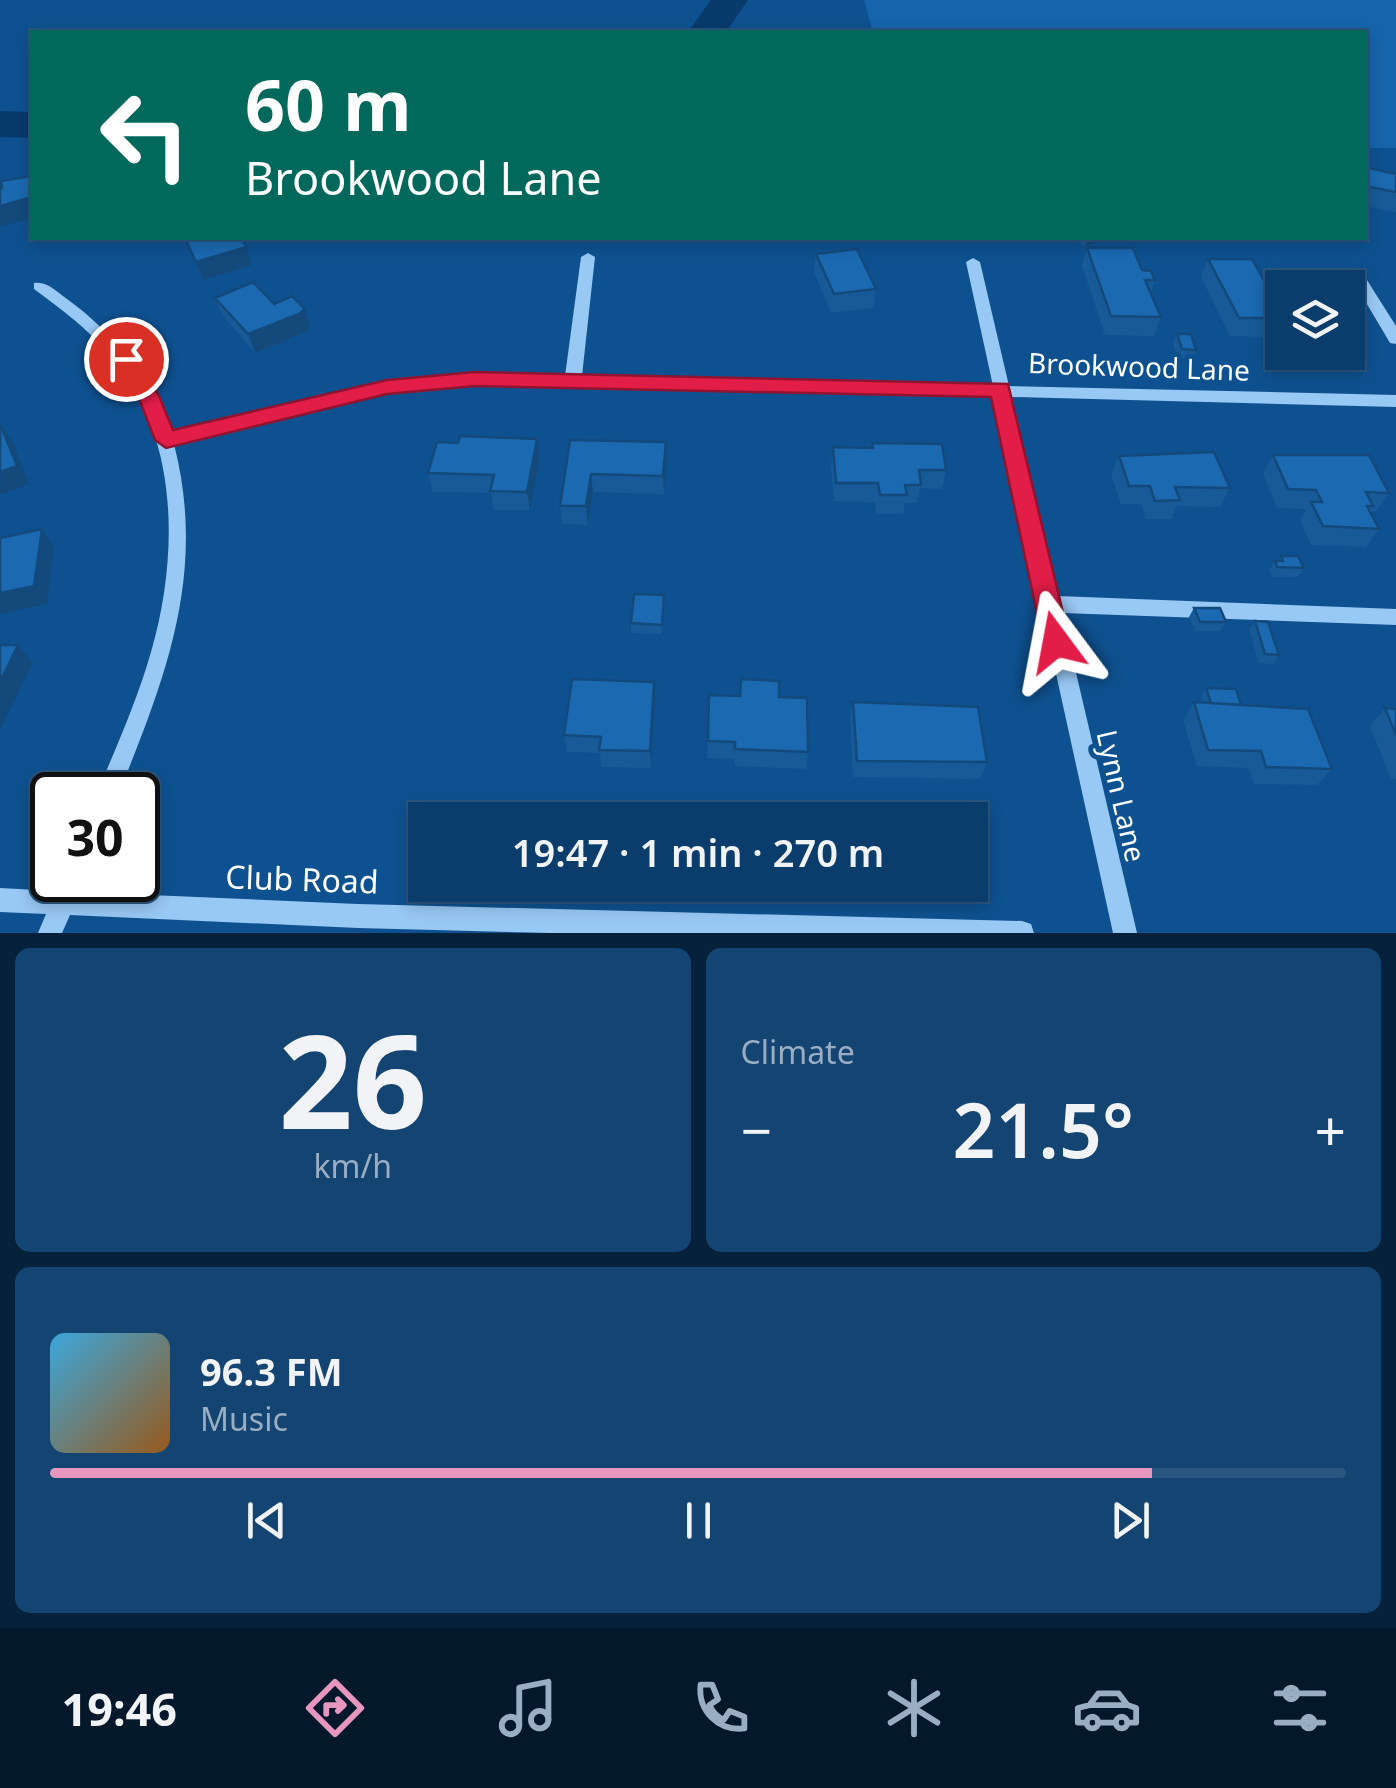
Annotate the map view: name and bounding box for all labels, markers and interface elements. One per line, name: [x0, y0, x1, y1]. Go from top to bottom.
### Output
text: 60 m: [245, 56, 412, 152]
icon: left: [80, 70, 210, 200]
text: Brookwood Lane: [245, 147, 602, 208]
map controls: [1265, 270, 1365, 370]
button: layers: [1265, 270, 1365, 370]
pin: [84, 317, 169, 402]
icon: arrive: [99, 332, 154, 387]
street label: Brookwood Lane: [1027, 343, 1251, 389]
position arrow: [1004, 590, 1108, 694]
street label: Lynn Lane: [1088, 726, 1156, 865]
speed limit sign: 30: [30, 772, 160, 902]
text: 19:47 · 1 min · 270 m: [512, 826, 884, 878]
street label: Club Road: [225, 854, 379, 903]
text: 26: [278, 990, 427, 1167]
text: Climate: [741, 1030, 855, 1073]
text: 21.5°: [953, 1078, 1134, 1180]
text: −: [741, 1092, 772, 1167]
text: +: [1315, 1092, 1346, 1167]
text: km/h: [313, 1144, 392, 1187]
text: 96.3 FM: [200, 1345, 342, 1397]
text: Music: [200, 1397, 288, 1440]
icon: previous: [239, 1493, 294, 1548]
icon: pause: [671, 1493, 726, 1548]
icon: next: [1103, 1493, 1158, 1548]
icon: directions: [300, 1673, 370, 1743]
icon: music: [493, 1673, 563, 1743]
icon: phone: [686, 1673, 756, 1743]
icon: climate: [879, 1673, 949, 1743]
icon: car: [1072, 1673, 1142, 1743]
icon: filters: [1265, 1673, 1335, 1743]
text: 19:46: [61, 1678, 177, 1739]

